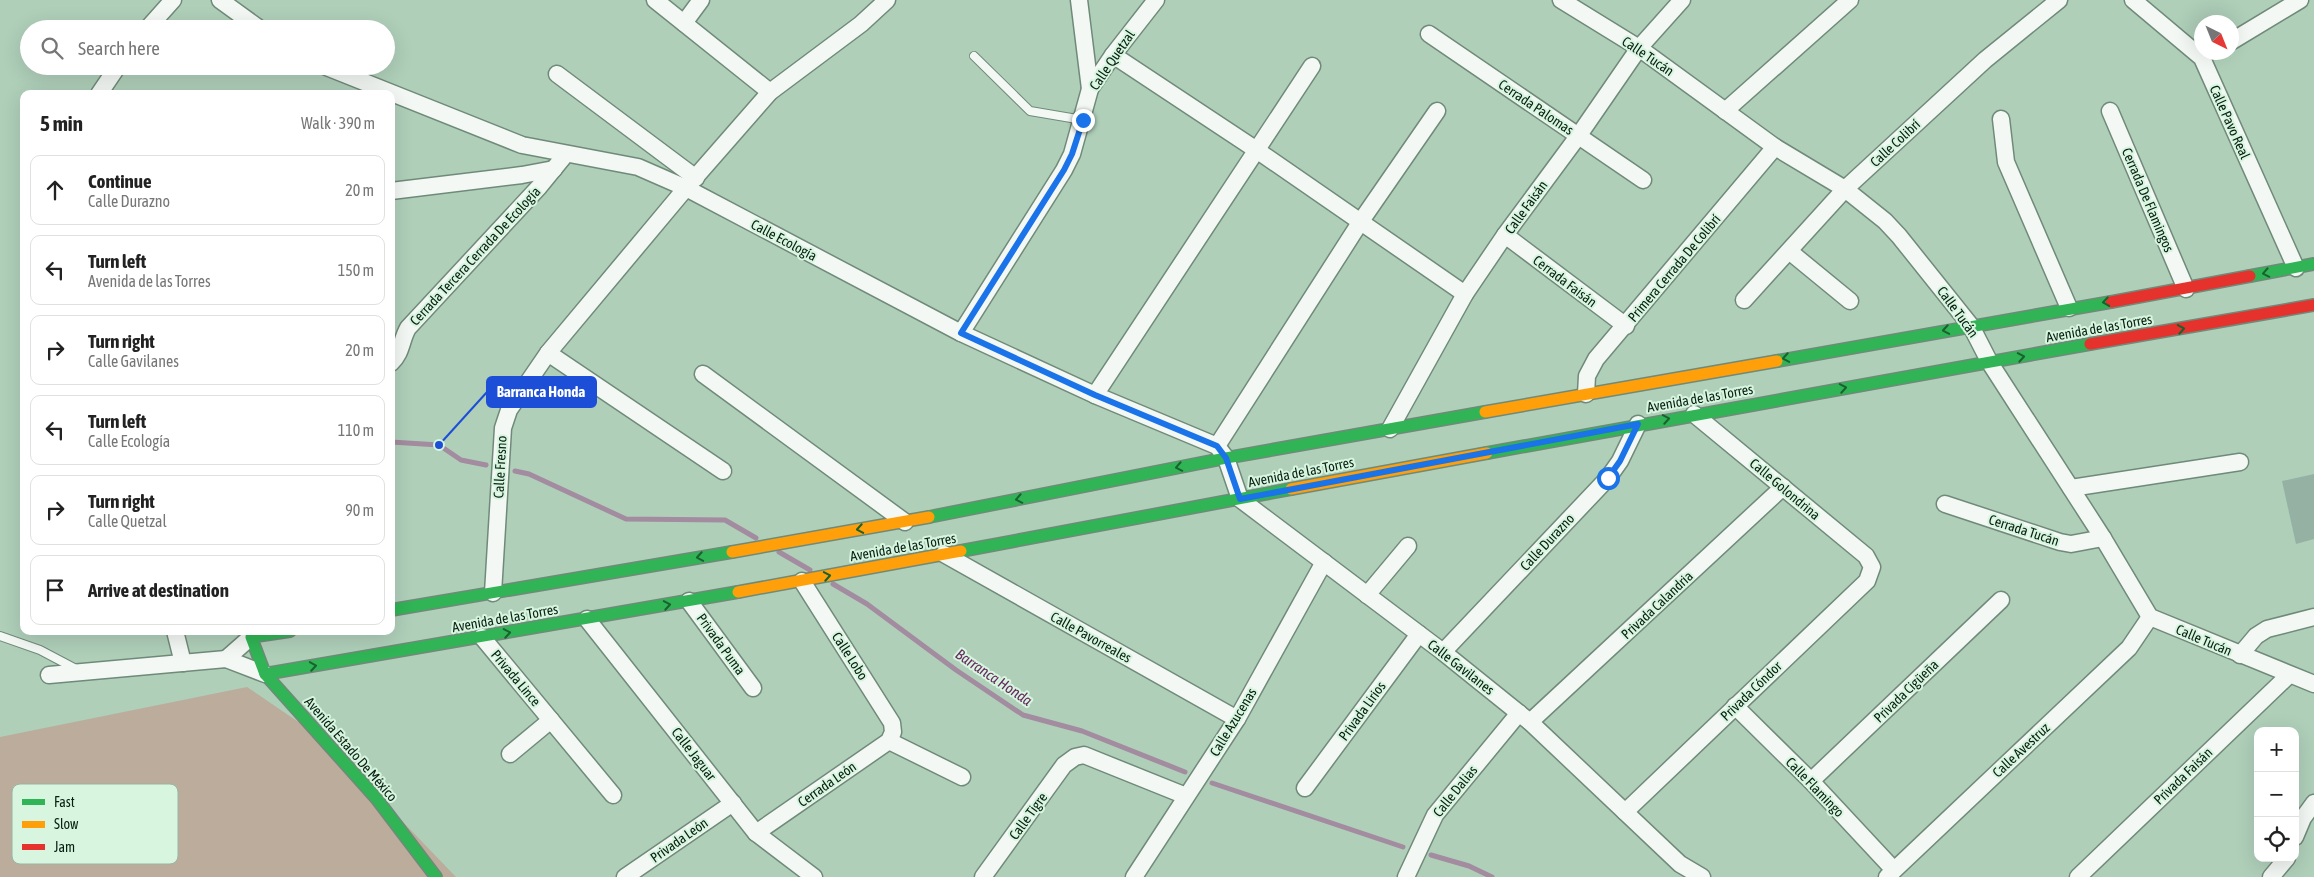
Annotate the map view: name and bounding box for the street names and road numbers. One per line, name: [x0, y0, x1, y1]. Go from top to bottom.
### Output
street label: Calle Quetzal: [1086, 27, 1138, 93]
street label: Calle Tucán: [1619, 33, 1677, 79]
street label: Cerrada Palomas: [1495, 76, 1577, 138]
street label: Calle Pavo Real: [2207, 83, 2254, 162]
street label: Calle Colibrí: [1867, 116, 1923, 170]
street label: Cerrada De Flamingos: [2119, 146, 2177, 255]
street label: Calle Faisán: [1501, 177, 1551, 237]
street label: Cerrada Tercera Cerrada De Ecología: [406, 183, 544, 329]
street label: Primera Cerrada De Colibrí: [1624, 211, 1724, 325]
street label: Calle Ecología: [748, 216, 820, 264]
street label: Cerrada Faisán: [1530, 252, 1600, 310]
street label: Calle Tucán: [1934, 283, 1982, 341]
street label: Avenida de las Torres: [2045, 311, 2153, 345]
street label: Avenida de las Torres: [1646, 381, 1754, 415]
street label: Calle Fresno: [490, 435, 510, 499]
street label: Avenida de las Torres: [1247, 454, 1355, 490]
street label: Calle Golondrina: [1747, 455, 1823, 523]
street label: Calle Durazno: [1517, 510, 1577, 574]
street label: Cerrada Tucán: [1987, 511, 2061, 549]
street label: Avenida de las Torres: [849, 530, 957, 564]
street label: Privada Calandria: [1618, 568, 1696, 642]
street label: Avenida de las Torres: [451, 601, 559, 635]
street label: Calle Pavorreales: [1048, 608, 1134, 666]
street label: Privada Puma: [693, 610, 749, 678]
street label: Calle Tucán: [2174, 621, 2234, 659]
street label: Calle Lobo: [829, 629, 871, 683]
street label: Calle Gavilanes: [1425, 636, 1497, 698]
street label: Privada Lince: [488, 647, 544, 709]
street label: Privada Cigüeña: [1870, 656, 1942, 726]
street label: Privada Cóndor: [1717, 657, 1785, 724]
street label: Privada Lirios: [1335, 678, 1389, 744]
street label: Calle Azucenas: [1206, 685, 1260, 759]
street label: Avenida Estado De México: [301, 694, 401, 804]
street label: Calle Avestruz: [1989, 720, 2053, 780]
street label: Calle Jaguar: [668, 724, 720, 784]
street label: Privada Faisán: [2151, 744, 2215, 808]
street label: Calle Flamingo: [1783, 754, 1847, 820]
street label: Cerrada León: [795, 758, 859, 810]
street label: Calle Dalias: [1430, 762, 1480, 820]
street label: Calle Tigre: [1006, 789, 1050, 843]
street label: Privada León: [647, 814, 711, 866]

